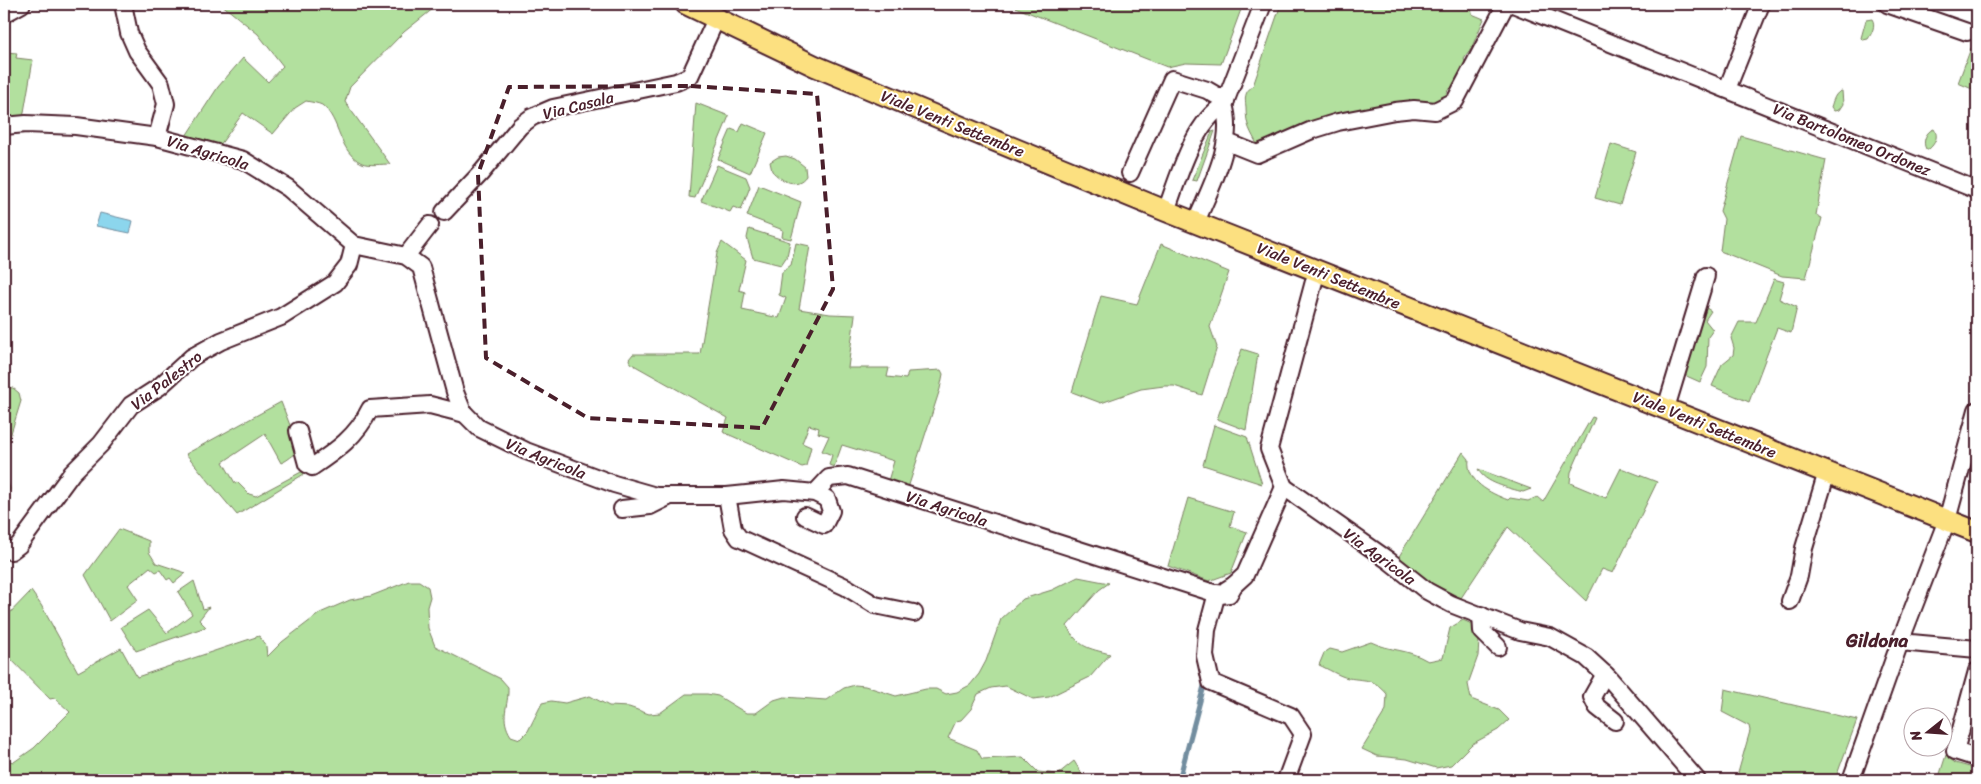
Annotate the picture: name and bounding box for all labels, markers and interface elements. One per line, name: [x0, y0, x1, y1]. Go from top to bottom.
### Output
street label: Viale Venti Settembre: [876, 81, 1029, 166]
street label: Via Casala: [540, 82, 618, 128]
street label: Via Bartolomeo Ordonez: [1768, 94, 1936, 185]
street label: Via Agricola: [163, 126, 253, 179]
street label: Viale Venti Settembre: [1252, 233, 1405, 318]
street label: Via Palestro: [124, 343, 209, 418]
street label: Viale Venti Settembre: [1628, 382, 1781, 467]
street label: Via Agricola: [501, 429, 591, 488]
street label: Via Agricola: [902, 482, 992, 536]
street label: Via Agricola: [1337, 520, 1423, 593]
district label: Gildona: [1845, 624, 1908, 657]
north arrow: [1904, 706, 1954, 756]
text: N: [1903, 727, 1930, 745]

